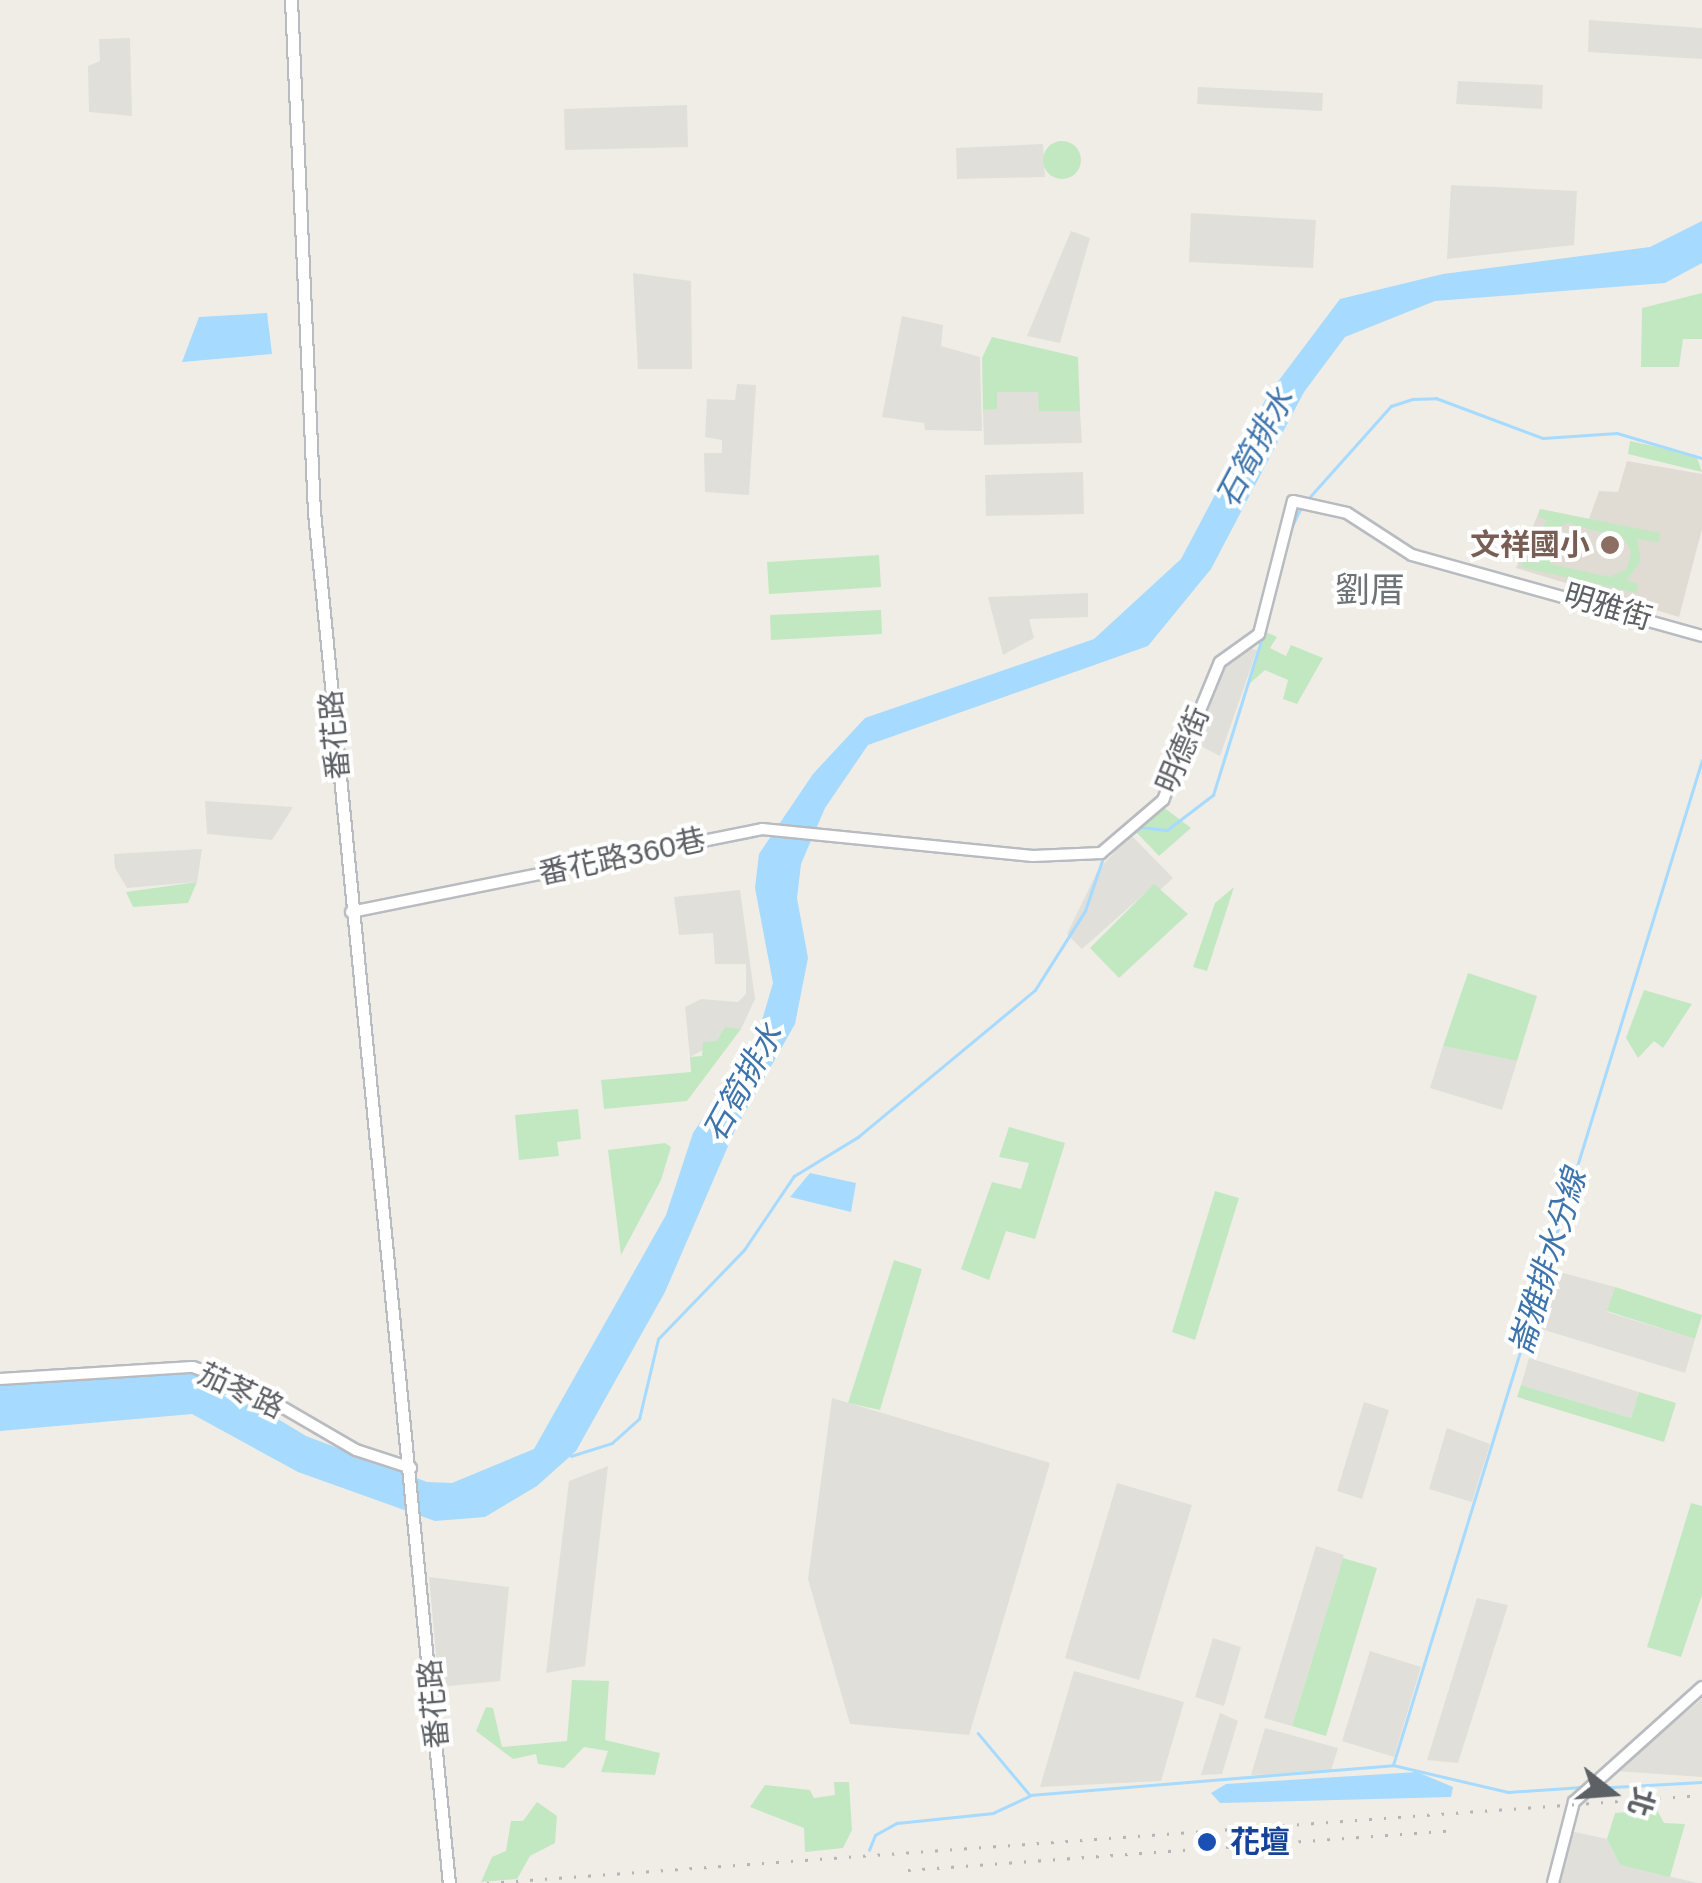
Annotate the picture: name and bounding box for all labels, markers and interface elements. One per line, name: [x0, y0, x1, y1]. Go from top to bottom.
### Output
water label: 石筍排水: [1208, 382, 1302, 514]
place label: 文祥國小: [1470, 527, 1590, 563]
marker: 文祥國小: [1599, 534, 1621, 556]
district label: 劉厝: [1335, 569, 1405, 611]
street label: 明雅街: [1560, 577, 1656, 637]
street label: 番花路: [313, 689, 357, 781]
street label: 明德街: [1149, 702, 1217, 798]
street label: 番花路360巷: [535, 822, 709, 892]
water label: 石筍排水: [695, 1018, 791, 1148]
water label: 崙雅排水分線: [1502, 1165, 1594, 1359]
street label: 茄苳路: [193, 1356, 289, 1426]
street label: 番花路: [412, 1658, 456, 1750]
north arrow: [1562, 1743, 1662, 1843]
text: 北: [1622, 1784, 1660, 1820]
place label: 花壇: [1230, 1824, 1290, 1860]
marker: 花壇: [1194, 1829, 1220, 1855]

